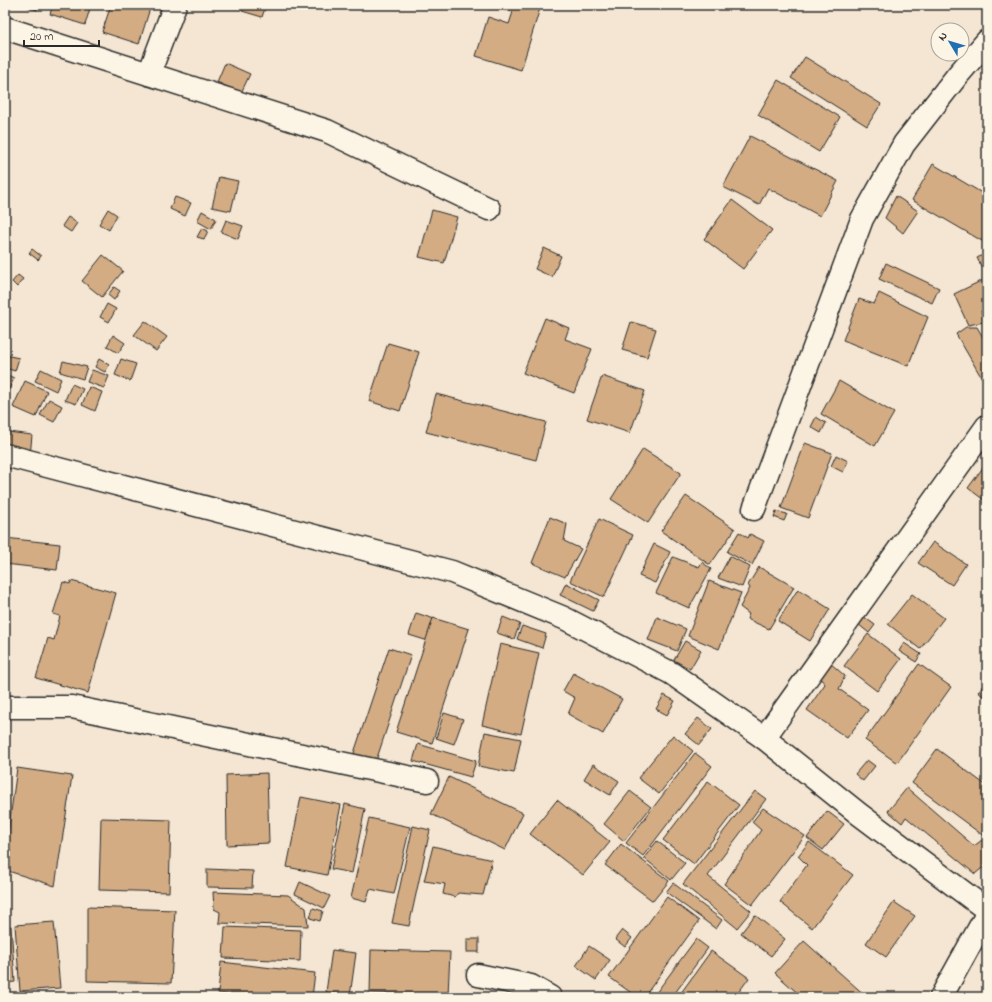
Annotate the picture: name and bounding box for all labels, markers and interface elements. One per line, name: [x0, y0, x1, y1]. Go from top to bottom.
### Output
scale bar: [24, 22, 99, 48]
north arrow: [930, 22, 970, 62]
text: 20 m: [30, 28, 53, 46]
text: N: [934, 29, 952, 44]

